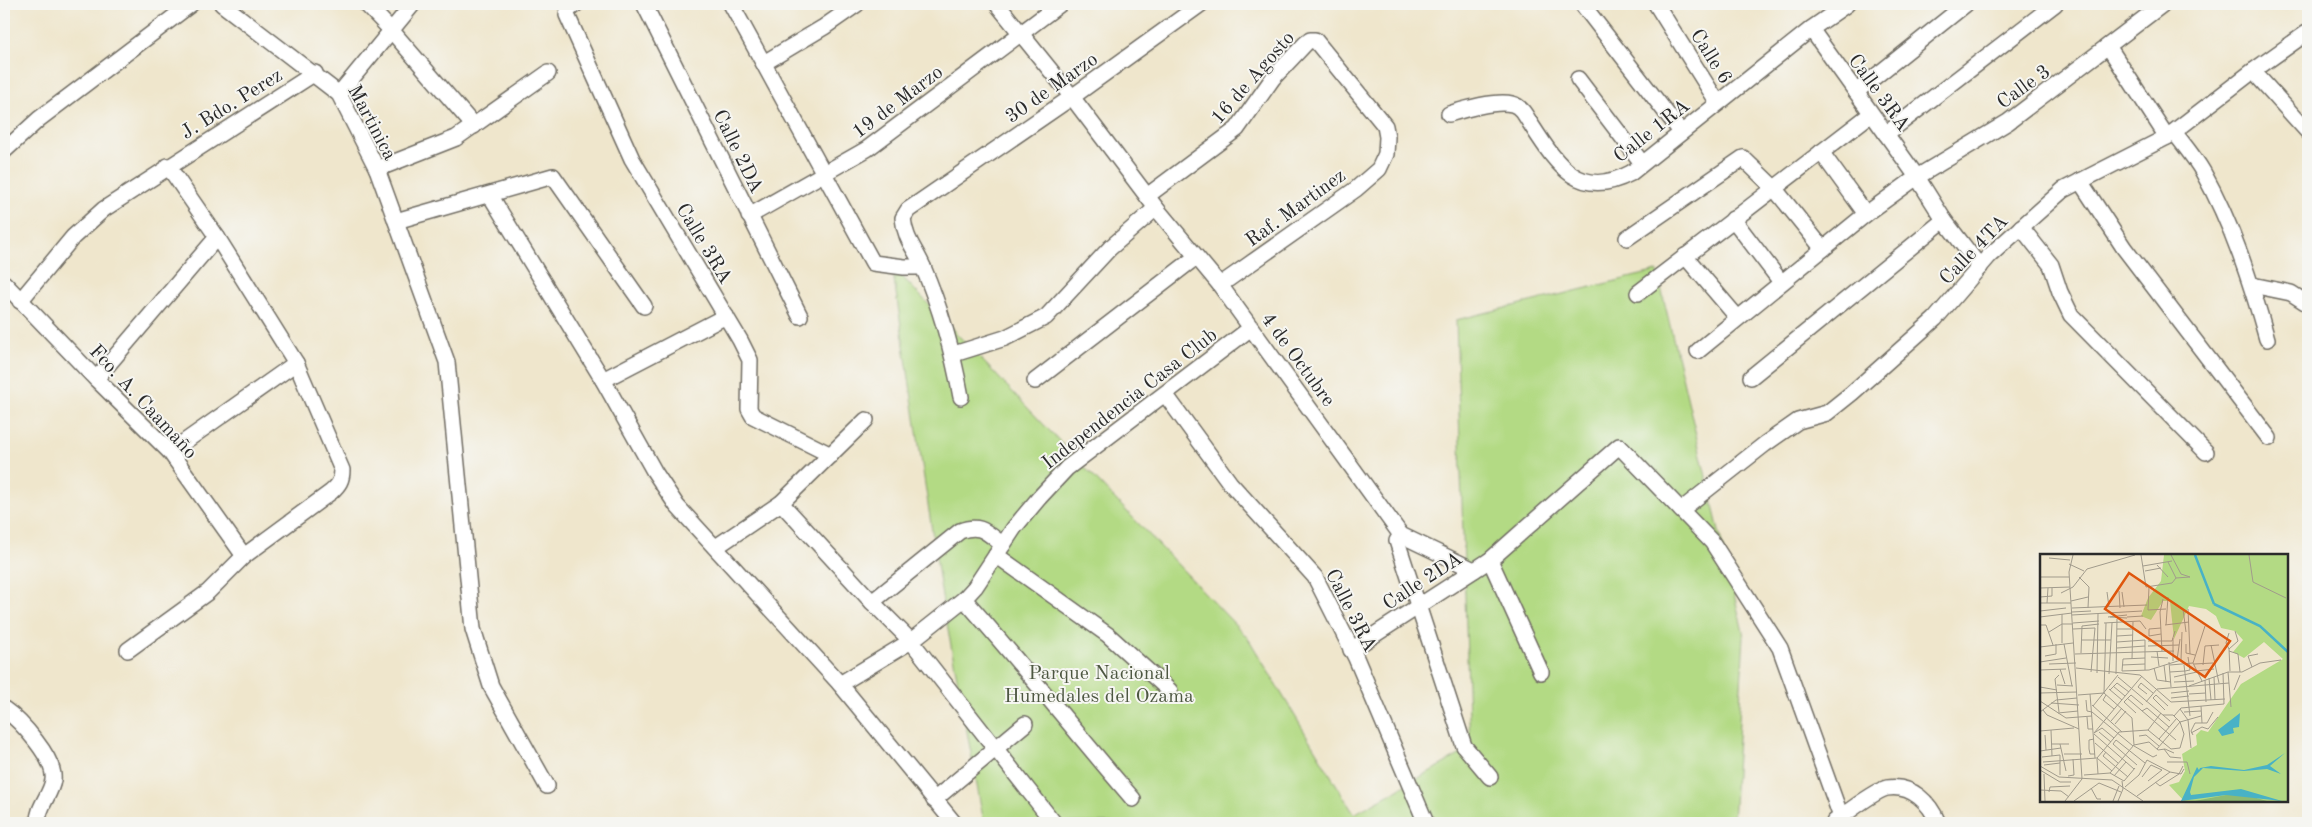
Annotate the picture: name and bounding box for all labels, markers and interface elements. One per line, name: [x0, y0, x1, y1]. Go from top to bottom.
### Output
street label: Calle 6: [1686, 26, 1735, 88]
street label: 16 de Agosto: [1208, 28, 1299, 129]
street label: 30 de Marzo: [1002, 50, 1102, 128]
street label: Calle 3RA: [1844, 51, 1913, 135]
street label: 19 de Marzo: [849, 62, 947, 143]
street label: Calle 3: [1994, 62, 2055, 113]
street label: J. Bdo. Perez: [178, 66, 286, 144]
street label: Martinica: [343, 82, 399, 164]
street label: Calle 1RA: [1611, 96, 1694, 167]
street label: Calle 2DA: [708, 107, 766, 197]
street label: Raf. Martinez: [1243, 166, 1350, 251]
street label: Calle 3RA: [672, 200, 735, 288]
street label: Calle 4TA: [1937, 212, 2012, 289]
street label: 4 de Octubre: [1257, 310, 1338, 411]
street label: Independencia Casa Club: [1039, 325, 1221, 474]
street label: Fco. A. Caamaño: [85, 341, 200, 463]
street label: Calle 2DA: [1380, 549, 1466, 615]
inset map: [2040, 554, 2287, 802]
street label: Calle 3RA: [1321, 566, 1380, 656]
park label: Parque Nacional Humedales del Ozama: [1004, 664, 1194, 707]

